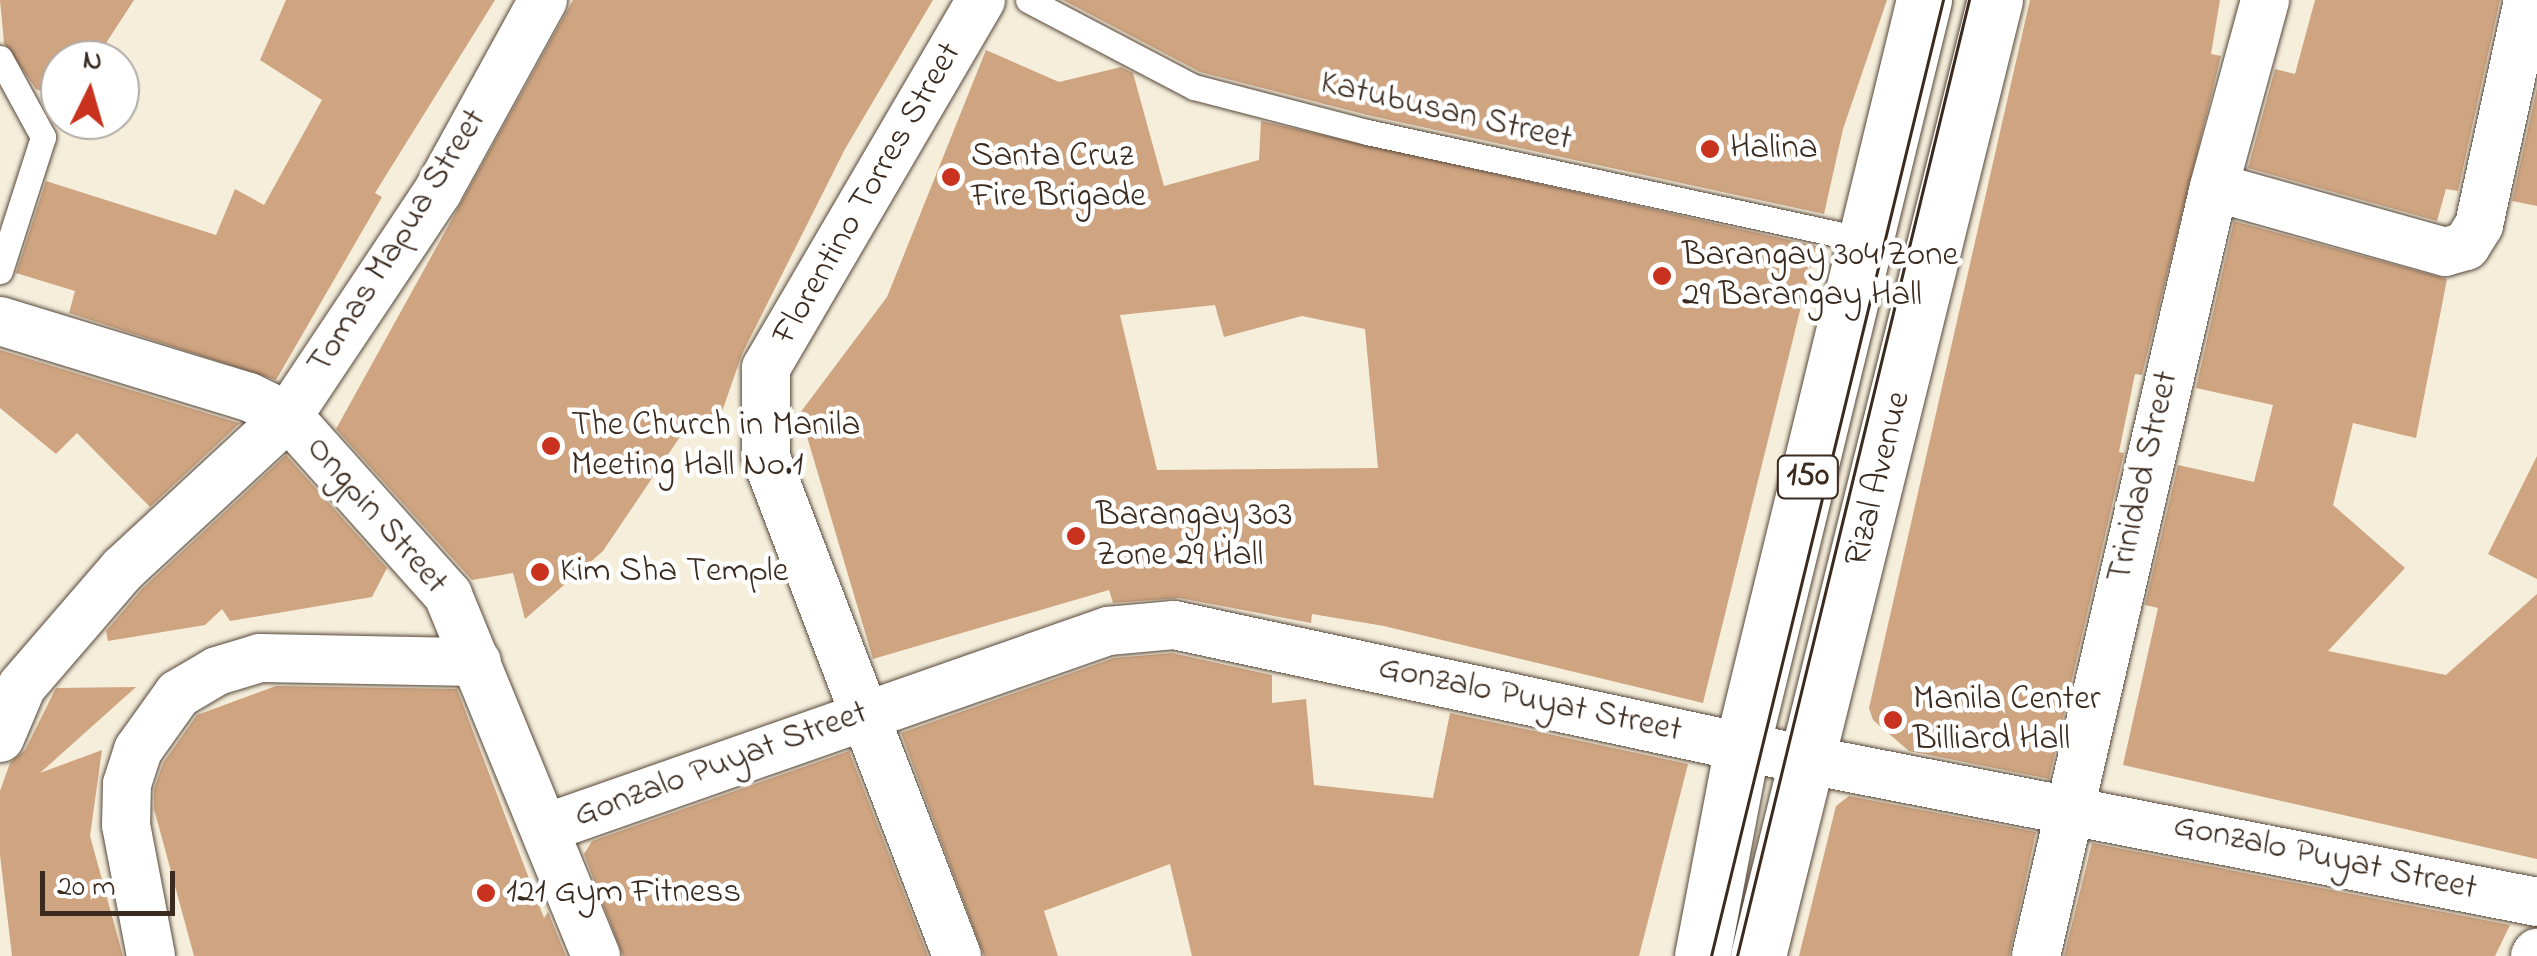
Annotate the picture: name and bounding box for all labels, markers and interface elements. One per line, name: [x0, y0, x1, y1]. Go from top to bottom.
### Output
street label: Florentino Torres Street: [764, 35, 972, 353]
north arrow: [40, 40, 140, 140]
text: N: [81, 40, 104, 83]
street label: Katubusan Street: [1316, 63, 1576, 161]
street label: Tomas Mapua Street: [300, 102, 496, 382]
place label: Halina: [1730, 128, 1818, 170]
place label: Santa Cruz Fire Brigade: [971, 136, 1146, 218]
marker: Halina: [1699, 138, 1721, 160]
marker: Santa Cruz Fire Brigade: [940, 166, 962, 188]
place label: Barangay 304 Zone 29 Barangay Hall: [1682, 235, 1958, 317]
marker: Barangay 304 Zone 29 Barangay Hall: [1651, 265, 1673, 287]
street label: Trinidad Street: [2099, 367, 2189, 587]
street label: Rizal Avenue: [1837, 387, 1921, 571]
place label: The Church in Manila Meeting Hall No.1: [571, 405, 860, 487]
street label: Ongpin Street: [296, 428, 456, 604]
marker: The Church in Manila Meeting Hall No.1: [540, 435, 562, 457]
road number: 150: [1776, 450, 1840, 504]
place label: Barangay 303 Zone 29 Hall: [1096, 495, 1292, 577]
marker: Barangay 303 Zone 29 Hall: [1065, 525, 1087, 547]
place label: Kim Sha Temple: [560, 551, 788, 593]
marker: Kim Sha Temple: [529, 561, 551, 583]
street label: Gonzalo Puyat Street: [1375, 647, 1685, 753]
place label: Manila Center Billiard Hall: [1913, 679, 2101, 761]
street label: Gonzalo Puyat Street: [569, 692, 873, 838]
marker: Manila Center Billiard Hall: [1882, 709, 1904, 731]
street label: Gonzalo Puyat Street: [2170, 805, 2480, 911]
scale bar: [45, 851, 180, 913]
text: 20 m: [57, 866, 116, 910]
place label: 121 Gym Fitness: [506, 872, 741, 914]
marker: 121 Gym Fitness: [475, 882, 497, 904]

